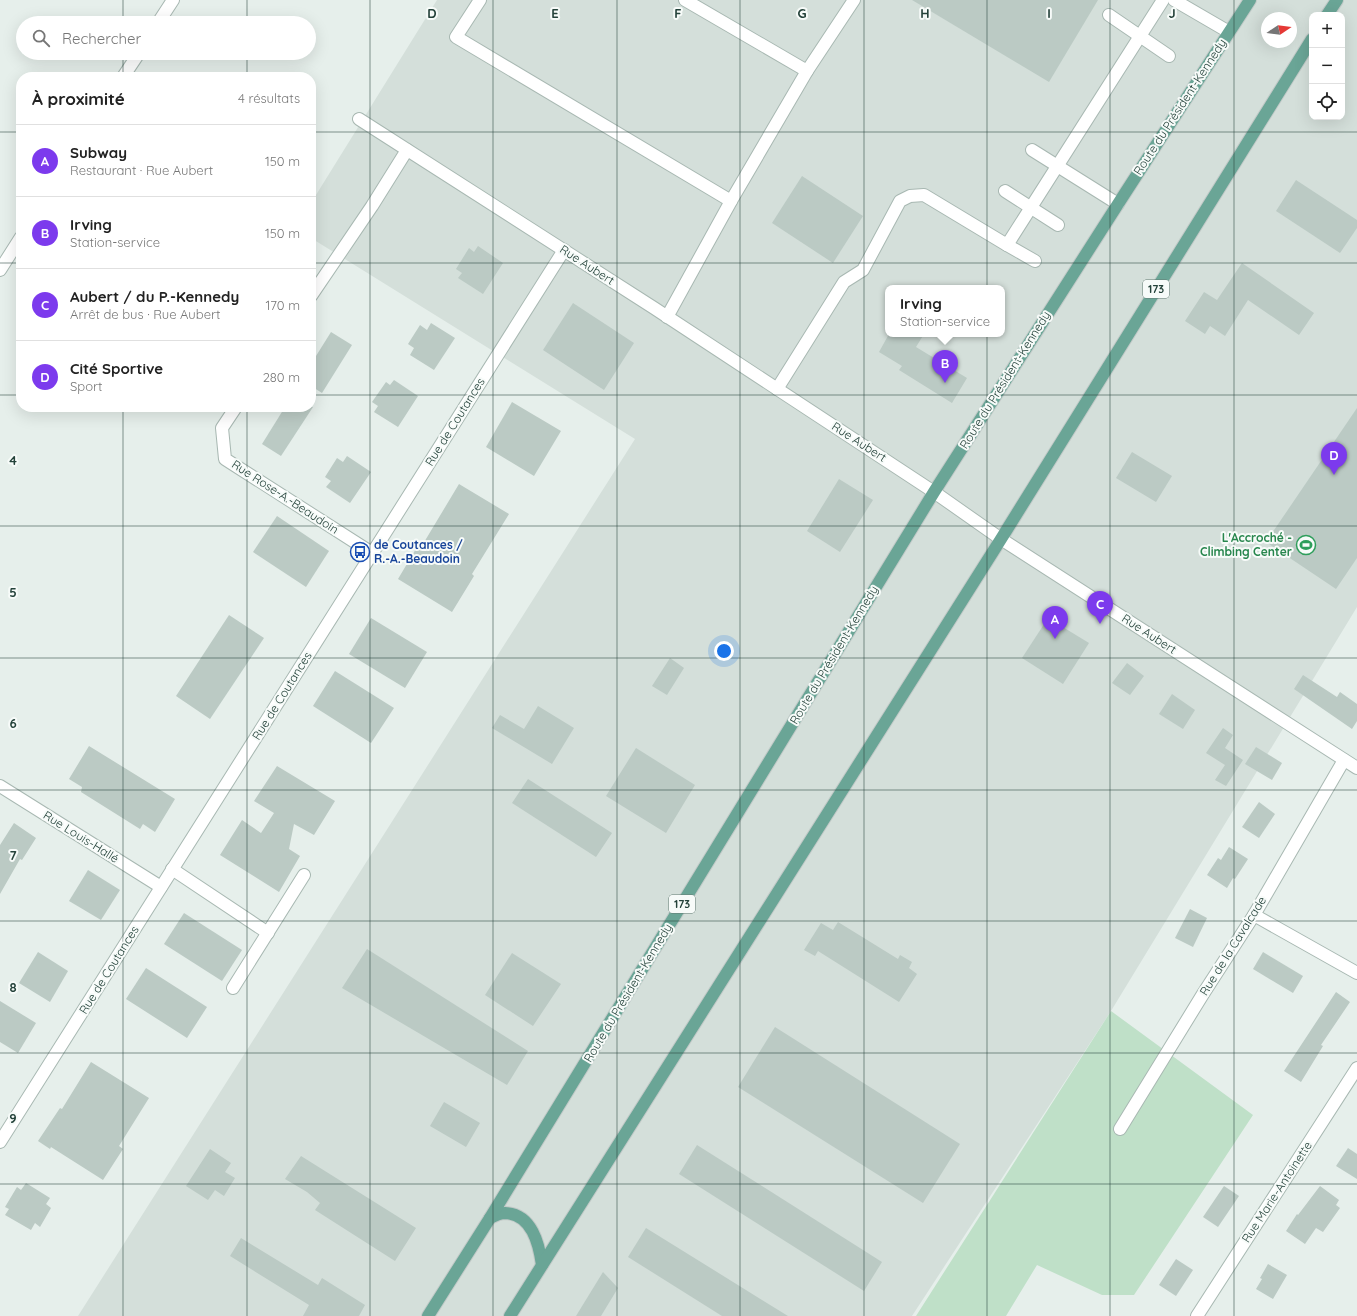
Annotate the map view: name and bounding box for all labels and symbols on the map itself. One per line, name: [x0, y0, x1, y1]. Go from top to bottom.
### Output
text: D: [427, 5, 437, 21]
text: E: [551, 5, 559, 21]
text: F: [674, 5, 682, 21]
text: G: [797, 5, 807, 21]
text: H: [920, 5, 930, 21]
text: I: [1047, 5, 1051, 21]
text: J: [1168, 5, 1176, 21]
north arrow: [1261, 12, 1297, 48]
street label: Route du Président-Kennedy: [1130, 36, 1229, 178]
street label: Rue Aubert: [557, 241, 617, 288]
road number: 173: [1143, 280, 1169, 298]
street label: Route du Président-Kennedy: [956, 308, 1053, 451]
pin: B: [932, 350, 958, 383]
street label: Rue de Coutances: [421, 375, 488, 469]
street label: Rue Aubert: [829, 418, 889, 465]
pin: D: [1321, 442, 1347, 475]
text: 4: [9, 452, 17, 468]
street label: Rue Rose-A.-Beaudoin: [229, 456, 342, 537]
place label: L'Accroché - Climbing Center: [1200, 530, 1292, 559]
sports icon: L'Accroché - Climbing Center: [1295, 534, 1317, 556]
place label: de Coutances / R.-A.-Beaudoin: [374, 537, 463, 566]
bus stop icon: de Coutances / R.-A.-Beaudoin: [349, 541, 371, 563]
street label: Route du Président-Kennedy: [786, 583, 881, 727]
text: 5: [9, 584, 17, 600]
pin: C: [1087, 591, 1113, 624]
pin: A: [1042, 606, 1068, 639]
street label: Rue Aubert: [1119, 610, 1179, 657]
your location: [714, 641, 734, 661]
street label: Rue de Coutances: [248, 649, 315, 743]
text: 6: [9, 715, 17, 731]
street label: Rue Louis-Hallé: [41, 807, 122, 866]
text: 7: [9, 847, 17, 863]
street label: Rue de la Cavalcade: [1196, 893, 1269, 998]
road number: 173: [669, 895, 695, 913]
street label: Route du Président-Kennedy: [580, 921, 675, 1065]
street label: Rue de Coutances: [75, 923, 142, 1017]
text: 8: [9, 979, 17, 995]
text: 9: [9, 1110, 17, 1126]
street label: Rue Marie-Antoinette: [1238, 1138, 1315, 1245]

